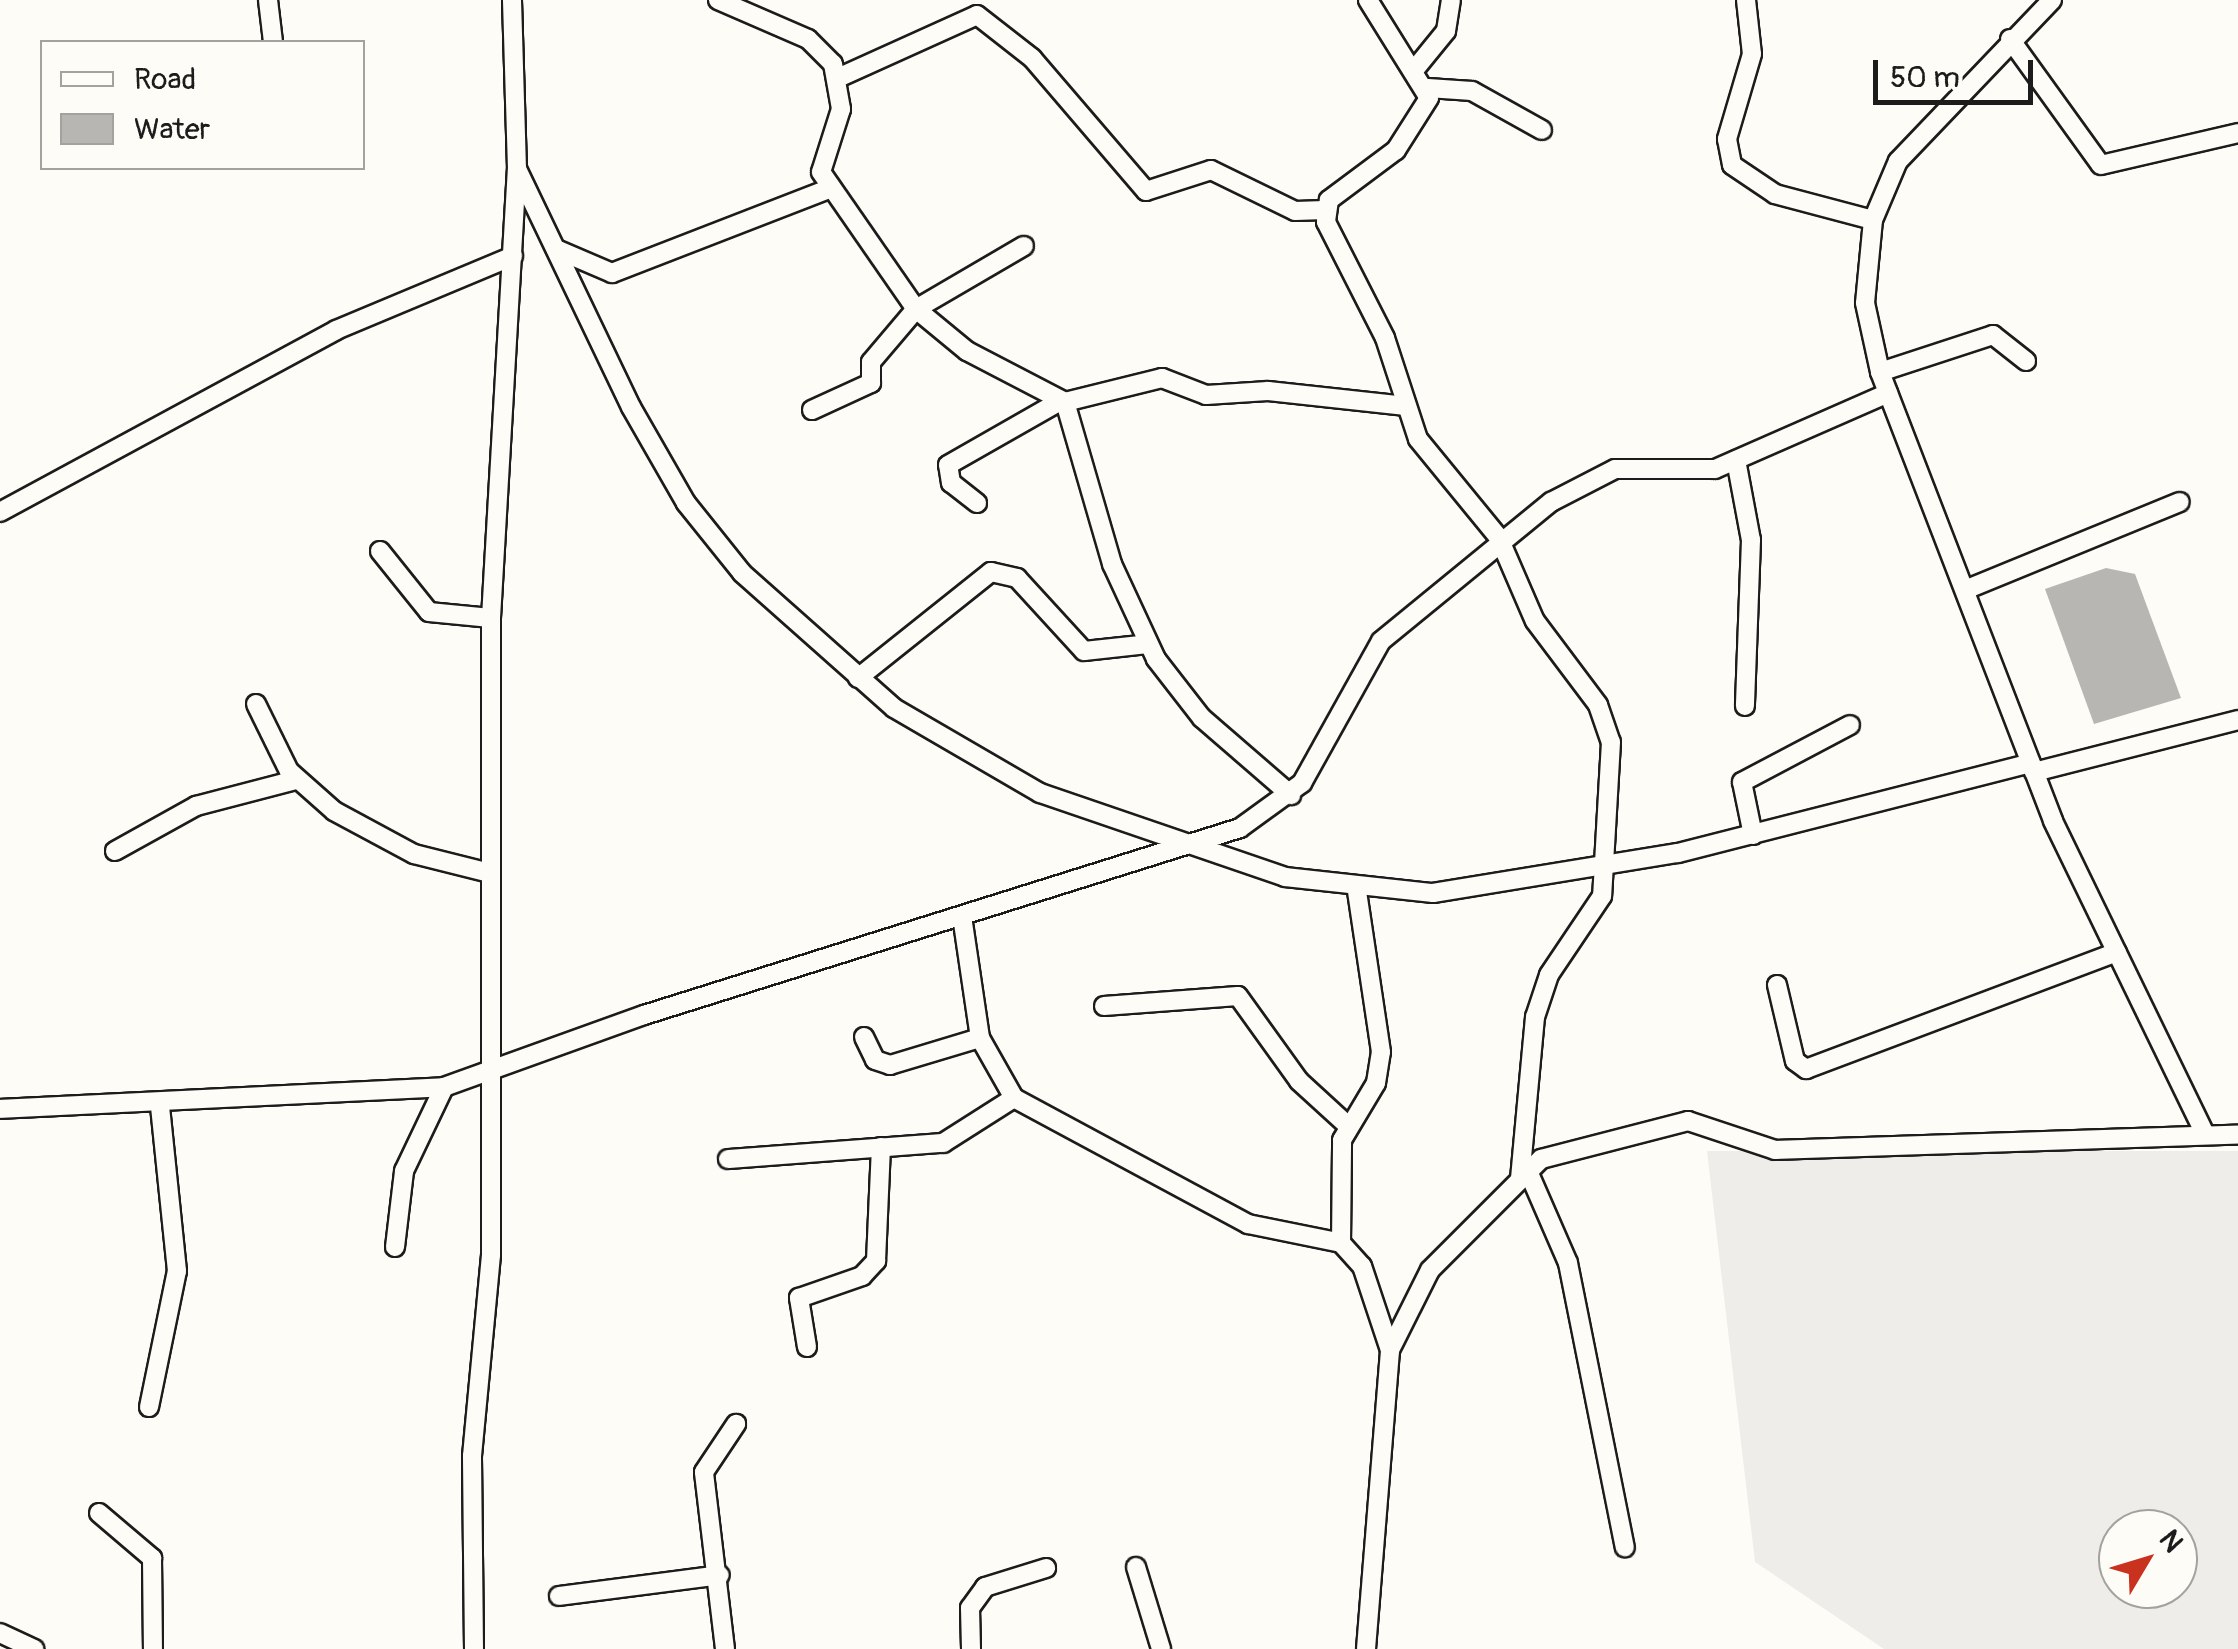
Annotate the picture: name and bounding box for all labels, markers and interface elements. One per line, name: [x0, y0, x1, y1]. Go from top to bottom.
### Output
legend: [40, 40, 365, 170]
scale bar: [1878, 40, 2038, 102]
text: 50 m: [1890, 59, 1960, 96]
text: Road: [134, 61, 196, 98]
text: Water: [134, 111, 210, 148]
north arrow: [2098, 1509, 2198, 1609]
text: N: [2151, 1523, 2190, 1560]

